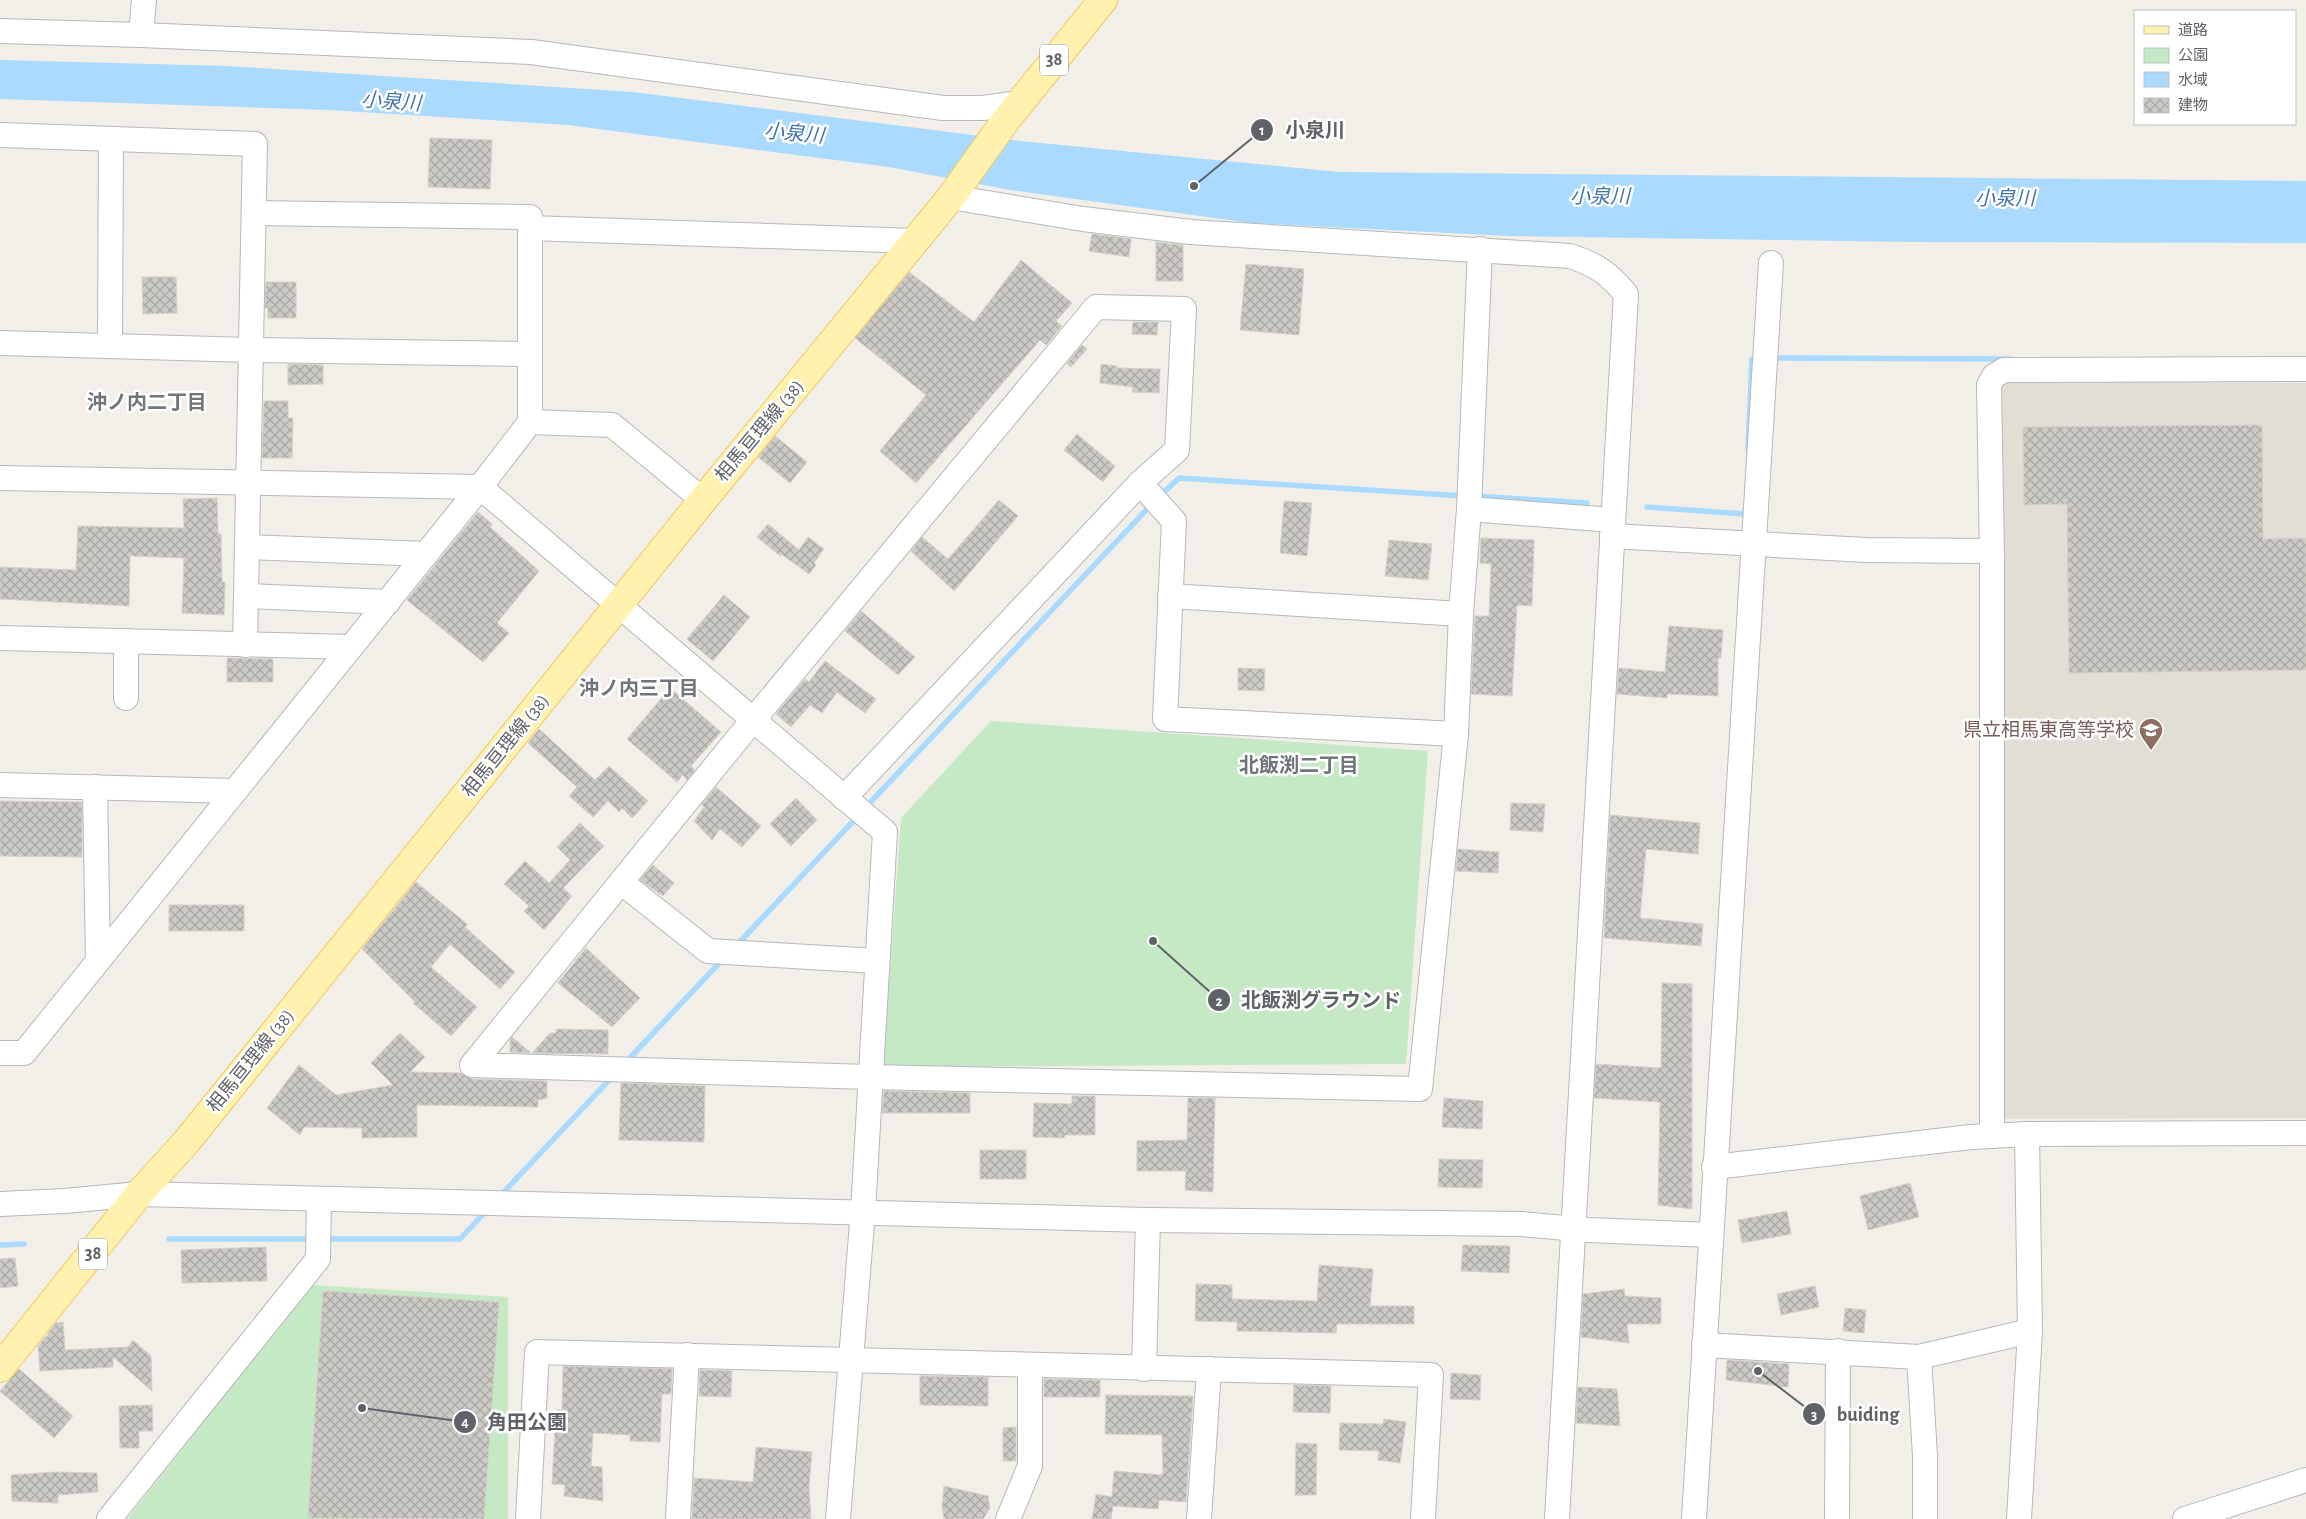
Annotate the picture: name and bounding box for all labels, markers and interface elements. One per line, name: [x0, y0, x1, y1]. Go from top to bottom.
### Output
legend: [2134, 10, 2296, 125]
text: 道路: [2178, 22, 2208, 38]
road number: 38: [1040, 44, 1068, 76]
text: 公園: [2178, 47, 2208, 63]
text: 水域: [2178, 72, 2208, 88]
water label: 小泉川: [360, 89, 424, 114]
text: 建物: [2178, 97, 2208, 113]
callout: 小泉川: [1250, 112, 1355, 147]
water label: 小泉川: [763, 120, 827, 147]
text: 小泉川: [1285, 120, 1345, 141]
text: 1: [1259, 123, 1265, 138]
water label: 小泉川: [1570, 186, 1632, 207]
water label: 小泉川: [1975, 188, 2037, 209]
street label: 相馬亘理線 (38): [711, 376, 808, 485]
district label: 沖ノ内二丁目: [87, 391, 207, 413]
district label: 沖ノ内三丁目: [579, 677, 699, 699]
street label: 相馬亘理線 (38): [458, 690, 553, 801]
school or university icon: 県立相馬東高等学校: [2138, 717, 2164, 751]
place label: 県立相馬東高等学校: [1963, 719, 2134, 740]
district label: 北飯渕二丁目: [1239, 754, 1359, 776]
callout: 北飯渕グラウンド: [1206, 983, 1411, 1018]
text: 北飯渕グラウンド: [1241, 989, 1401, 1011]
text: 2: [1215, 994, 1223, 1009]
street label: 相馬亘理線 (38): [203, 1005, 298, 1116]
road number: 38: [79, 1238, 107, 1270]
callout: buiding: [1802, 1397, 1909, 1432]
callout: 角田公園: [452, 1405, 577, 1440]
text: buiding: [1837, 1405, 1900, 1425]
text: 3: [1811, 1408, 1817, 1423]
text: 角田公園: [487, 1411, 567, 1433]
text: 4: [461, 1415, 469, 1430]

